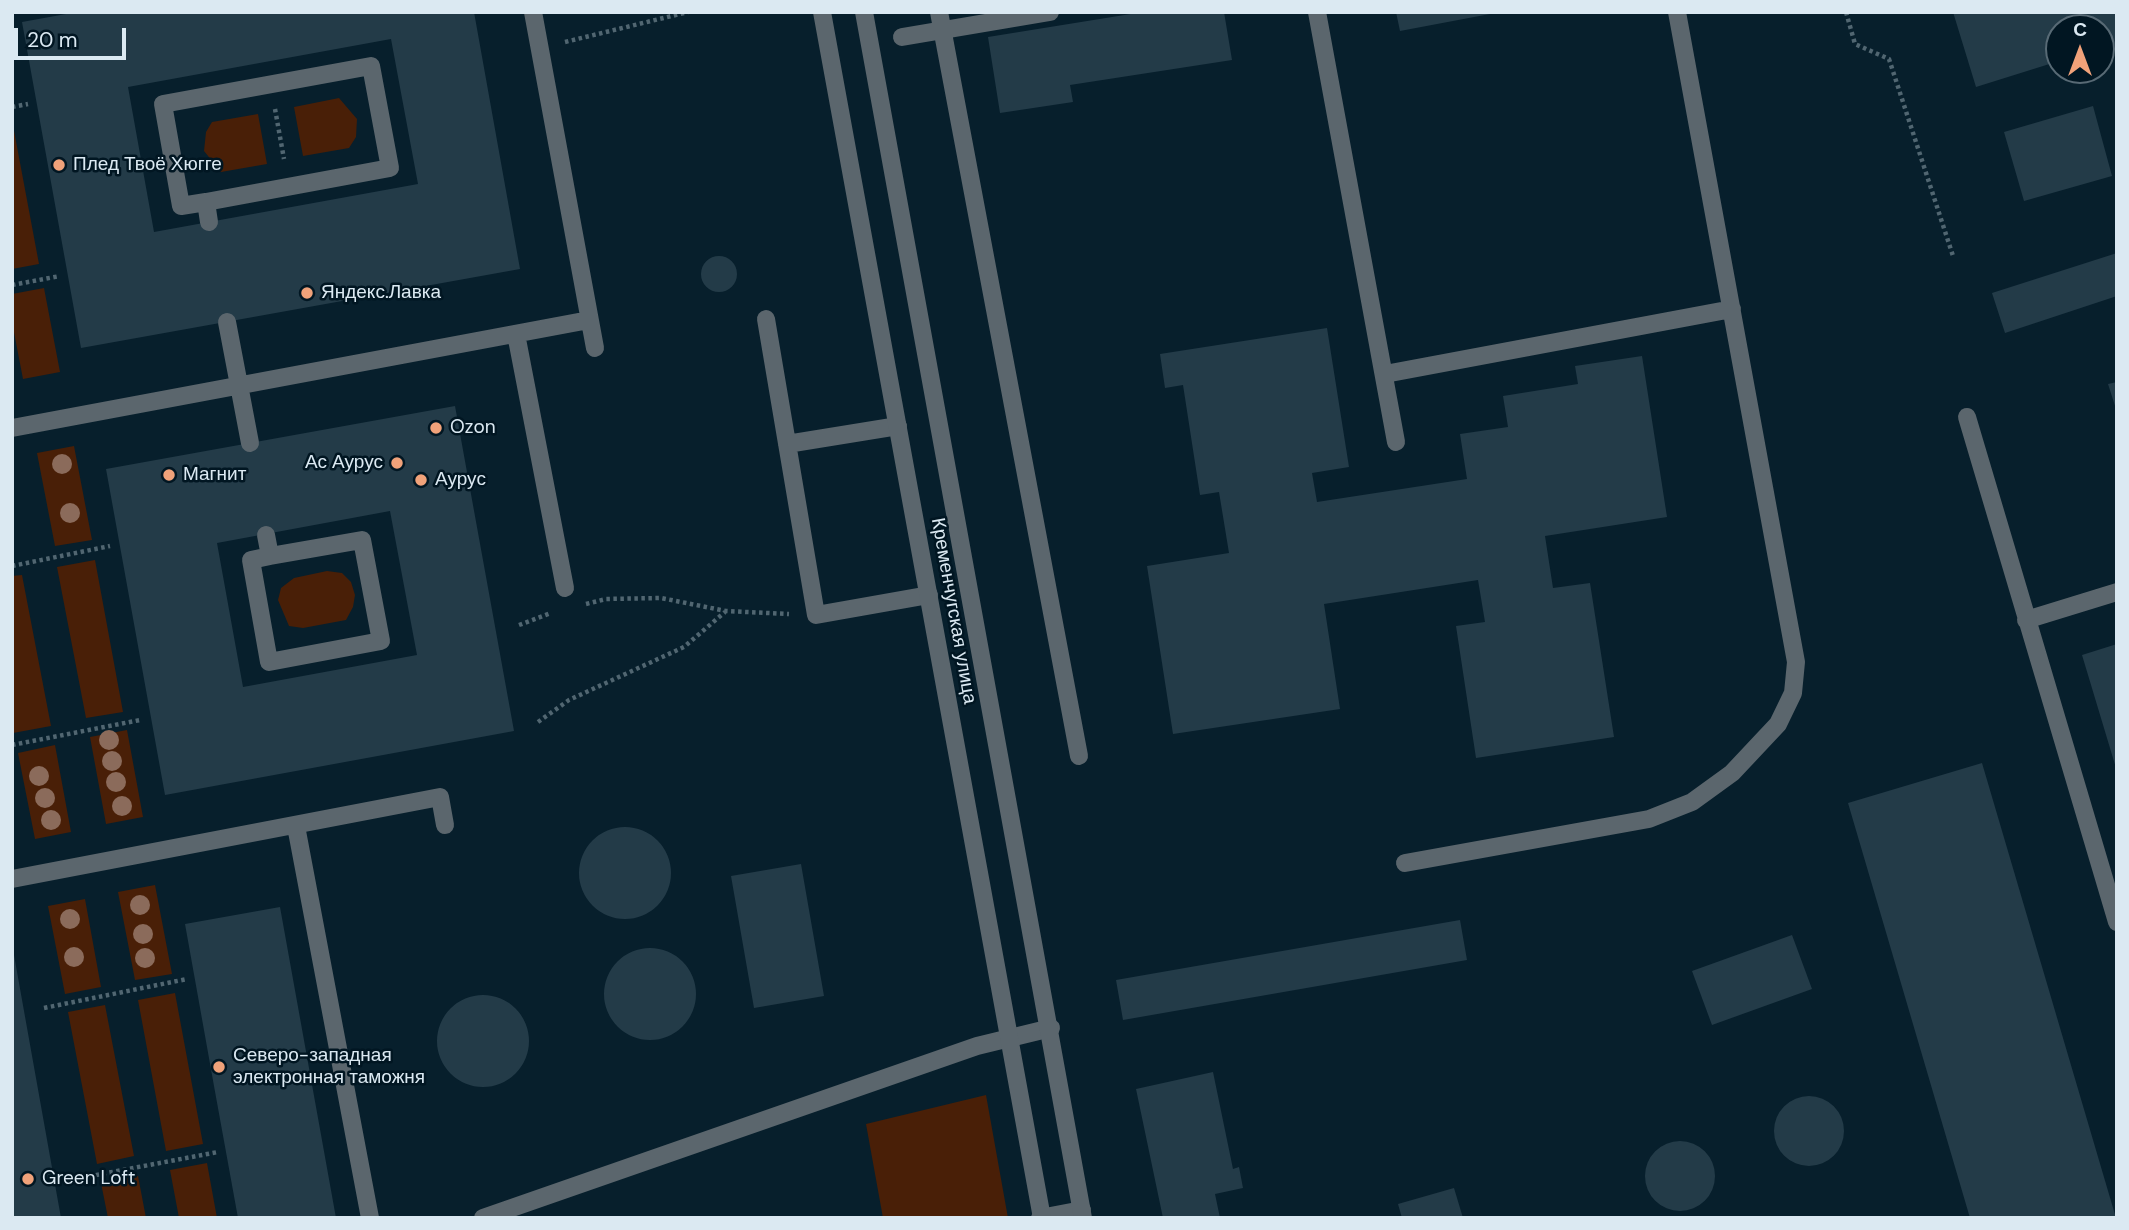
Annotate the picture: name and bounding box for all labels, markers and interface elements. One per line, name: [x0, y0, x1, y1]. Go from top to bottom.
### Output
scale bar: [18, 14, 130, 58]
north arrow: [2045, 14, 2115, 84]
text: С: [2073, 17, 2087, 42]
text: 20 m: [27, 26, 78, 54]
place label: Плед Твоё Хюгге: [73, 154, 222, 176]
marker: Плед Твоё Хюгге: [51, 157, 67, 173]
place label: Яндекс.Лавка: [321, 282, 441, 304]
marker: Яндекс.Лавка: [299, 285, 315, 301]
place label: Ozon: [450, 417, 496, 439]
marker: Ozon: [428, 420, 444, 436]
place label: Ас Аурус: [305, 452, 383, 474]
marker: Ас Аурус: [389, 455, 405, 471]
place label: Магнит: [183, 464, 246, 486]
marker: Магнит: [161, 467, 177, 483]
place label: Аурус: [435, 469, 486, 491]
marker: Аурус: [413, 472, 429, 488]
street label: Кременчугская улица: [925, 516, 981, 706]
place label: Северо-западная электронная таможня: [233, 1045, 425, 1089]
marker: Северо-западная электронная таможня: [211, 1059, 227, 1075]
place label: Green Loft: [42, 1168, 135, 1190]
marker: Green Loft: [20, 1171, 36, 1187]

